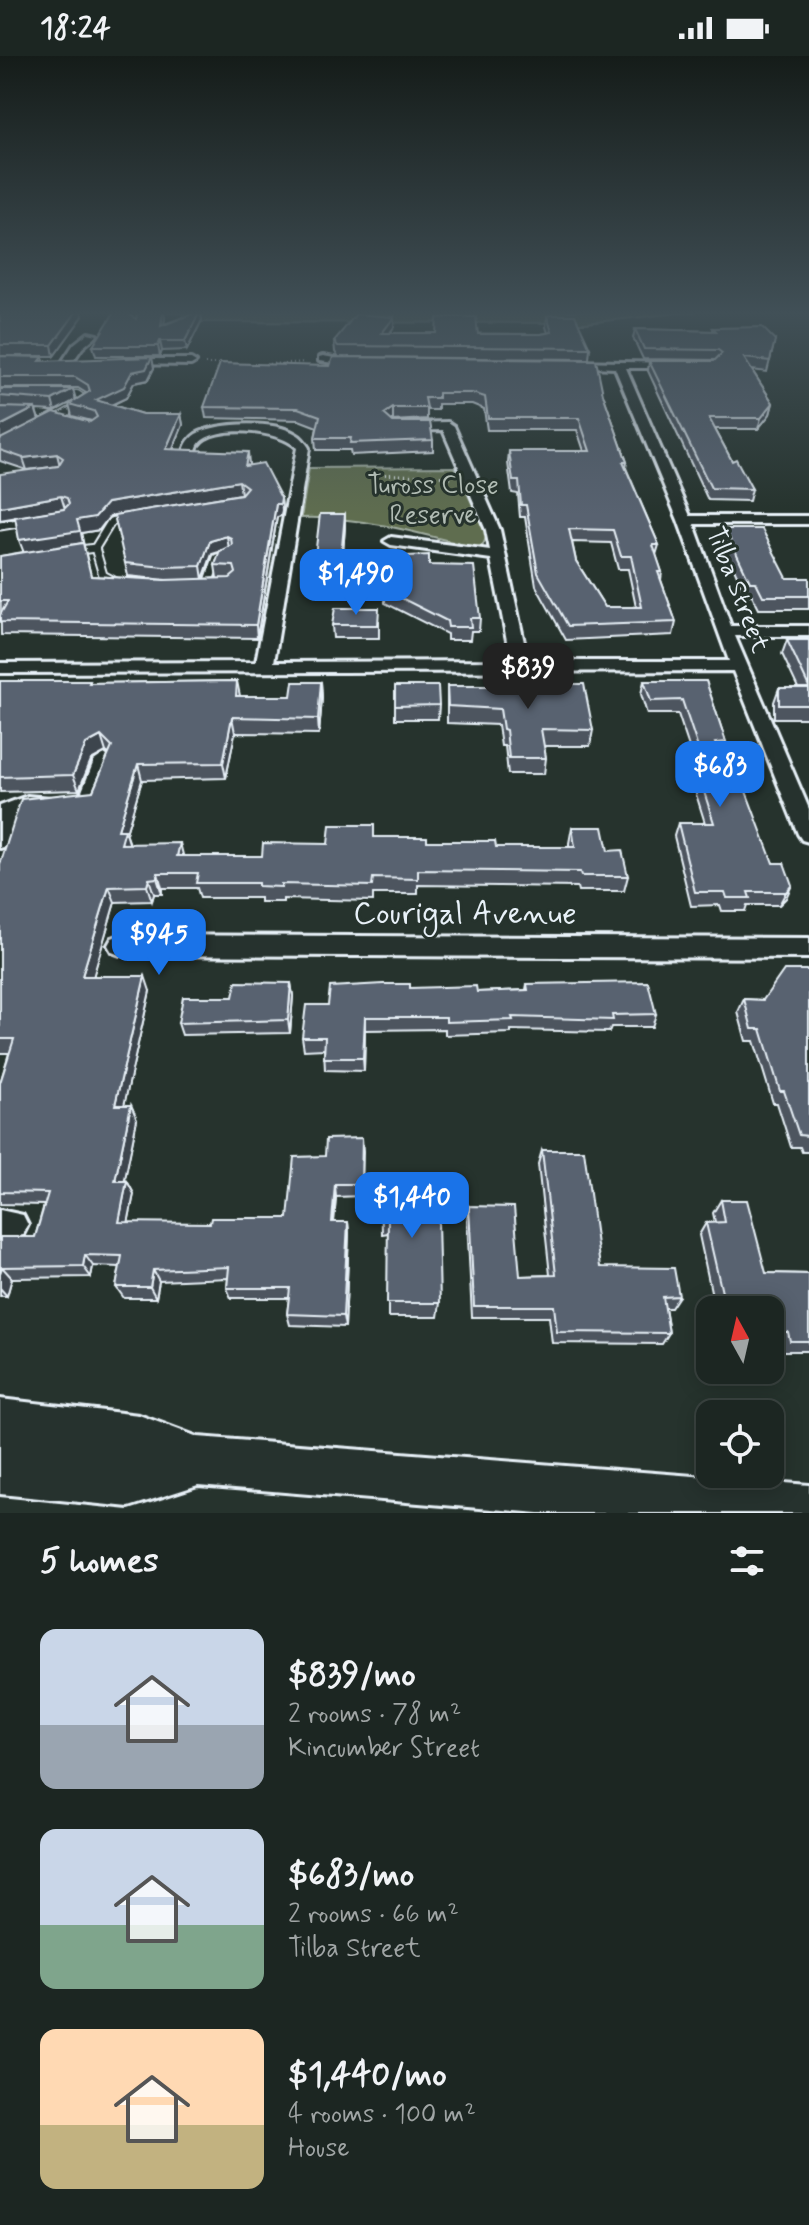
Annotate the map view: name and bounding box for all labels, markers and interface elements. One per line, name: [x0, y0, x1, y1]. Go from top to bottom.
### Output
text: 18:24: [40, 9, 111, 48]
park label: Tuross Close Reserve: [367, 469, 499, 533]
street label: Tilba Street: [697, 522, 777, 658]
pin: $1,490: [291, 549, 421, 617]
text: $1,490: [318, 558, 394, 592]
pin: $839: [481, 643, 575, 711]
text: $839: [501, 652, 555, 686]
pin: $683: [673, 741, 767, 809]
text: $683: [693, 750, 747, 784]
street label: Courigal Avenue: [353, 893, 577, 937]
pin: $945: [112, 909, 206, 977]
text: $945: [130, 918, 188, 952]
pin: $1,440: [347, 1172, 477, 1240]
text: $1,440: [373, 1181, 451, 1215]
north arrow: [696, 1296, 784, 1384]
map controls: [696, 1296, 784, 1488]
button: locate: [696, 1400, 784, 1488]
text: 5 homes: [40, 1539, 158, 1584]
icon: filters: [725, 1539, 769, 1583]
text: $839/mo: [288, 1653, 416, 1698]
icon: home: [104, 1661, 200, 1757]
text: 2 rooms · 78 m²: [288, 1698, 461, 1732]
text: Kincumber Street: [288, 1732, 480, 1766]
text: $683/mo: [288, 1853, 414, 1898]
icon: home: [104, 1861, 200, 1957]
text: 2 rooms · 66 m²: [288, 1898, 459, 1932]
text: Tilba Street: [288, 1932, 420, 1966]
text: $1,440/mo: [288, 2053, 447, 2098]
icon: home: [104, 2061, 200, 2157]
text: 4 rooms · 100 m²: [288, 2098, 476, 2132]
text: House: [288, 2132, 349, 2166]

